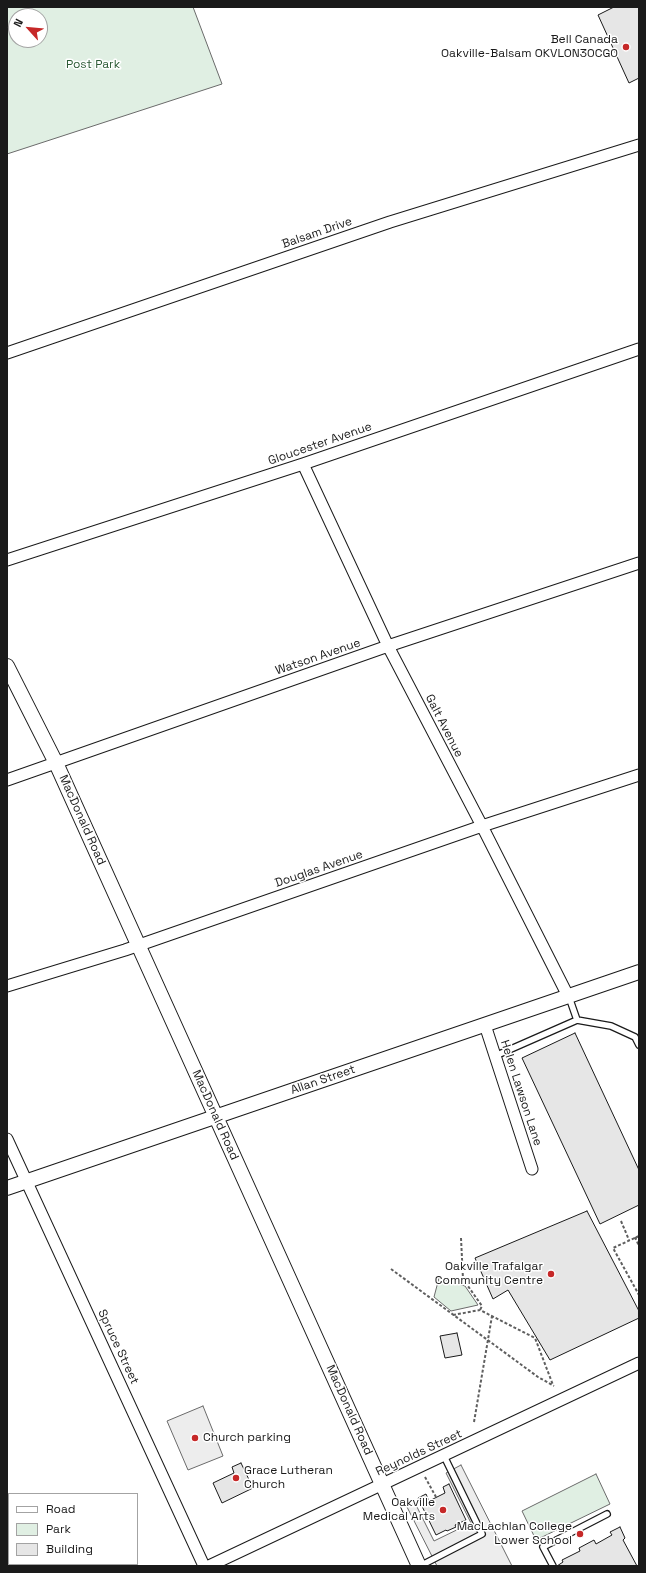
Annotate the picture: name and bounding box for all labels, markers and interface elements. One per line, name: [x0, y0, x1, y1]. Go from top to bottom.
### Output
north arrow: [8, 8, 48, 48]
text: N: [10, 17, 26, 29]
place label: Bell Canada Oakville-Balsam OKVLON30CG0: [441, 33, 618, 61]
marker: Bell Canada Oakville-Balsam OKVLON30CG0: [621, 42, 631, 52]
park label: Post Park: [66, 58, 120, 72]
street label: Balsam Drive: [280, 214, 354, 252]
street label: Gloucester Avenue: [266, 420, 374, 468]
street label: Watson Avenue: [274, 636, 362, 678]
street label: Galt Avenue: [422, 692, 466, 760]
street label: MacDonald Road: [56, 773, 108, 867]
street label: Douglas Avenue: [273, 847, 365, 891]
street label: Helen Lawson Lane: [497, 1038, 545, 1148]
street label: Allan Street: [289, 1062, 357, 1098]
street label: MacDonald Road: [189, 1068, 241, 1162]
place label: Oakville Trafalgar Community Centre: [435, 1260, 543, 1288]
marker: Oakville Trafalgar Community Centre: [546, 1269, 556, 1279]
street label: Spruce Street: [94, 1307, 142, 1387]
street label: MacDonald Road: [323, 1363, 375, 1457]
street label: Reynolds Street: [374, 1427, 464, 1479]
place label: Church parking: [203, 1431, 291, 1445]
marker: Church parking: [190, 1433, 200, 1443]
place label: Grace Lutheran Church: [244, 1464, 333, 1492]
marker: Grace Lutheran Church: [231, 1473, 241, 1483]
legend: [8, 1493, 138, 1565]
place label: Oakville Medical Arts: [363, 1496, 435, 1524]
text: Road: [46, 1501, 75, 1517]
marker: Oakville Medical Arts: [438, 1505, 448, 1515]
place label: MacLachlan College Lower School: [457, 1520, 572, 1548]
text: Park: [46, 1521, 71, 1537]
marker: MacLachlan College Lower School: [575, 1529, 585, 1539]
text: Building: [46, 1541, 93, 1557]

